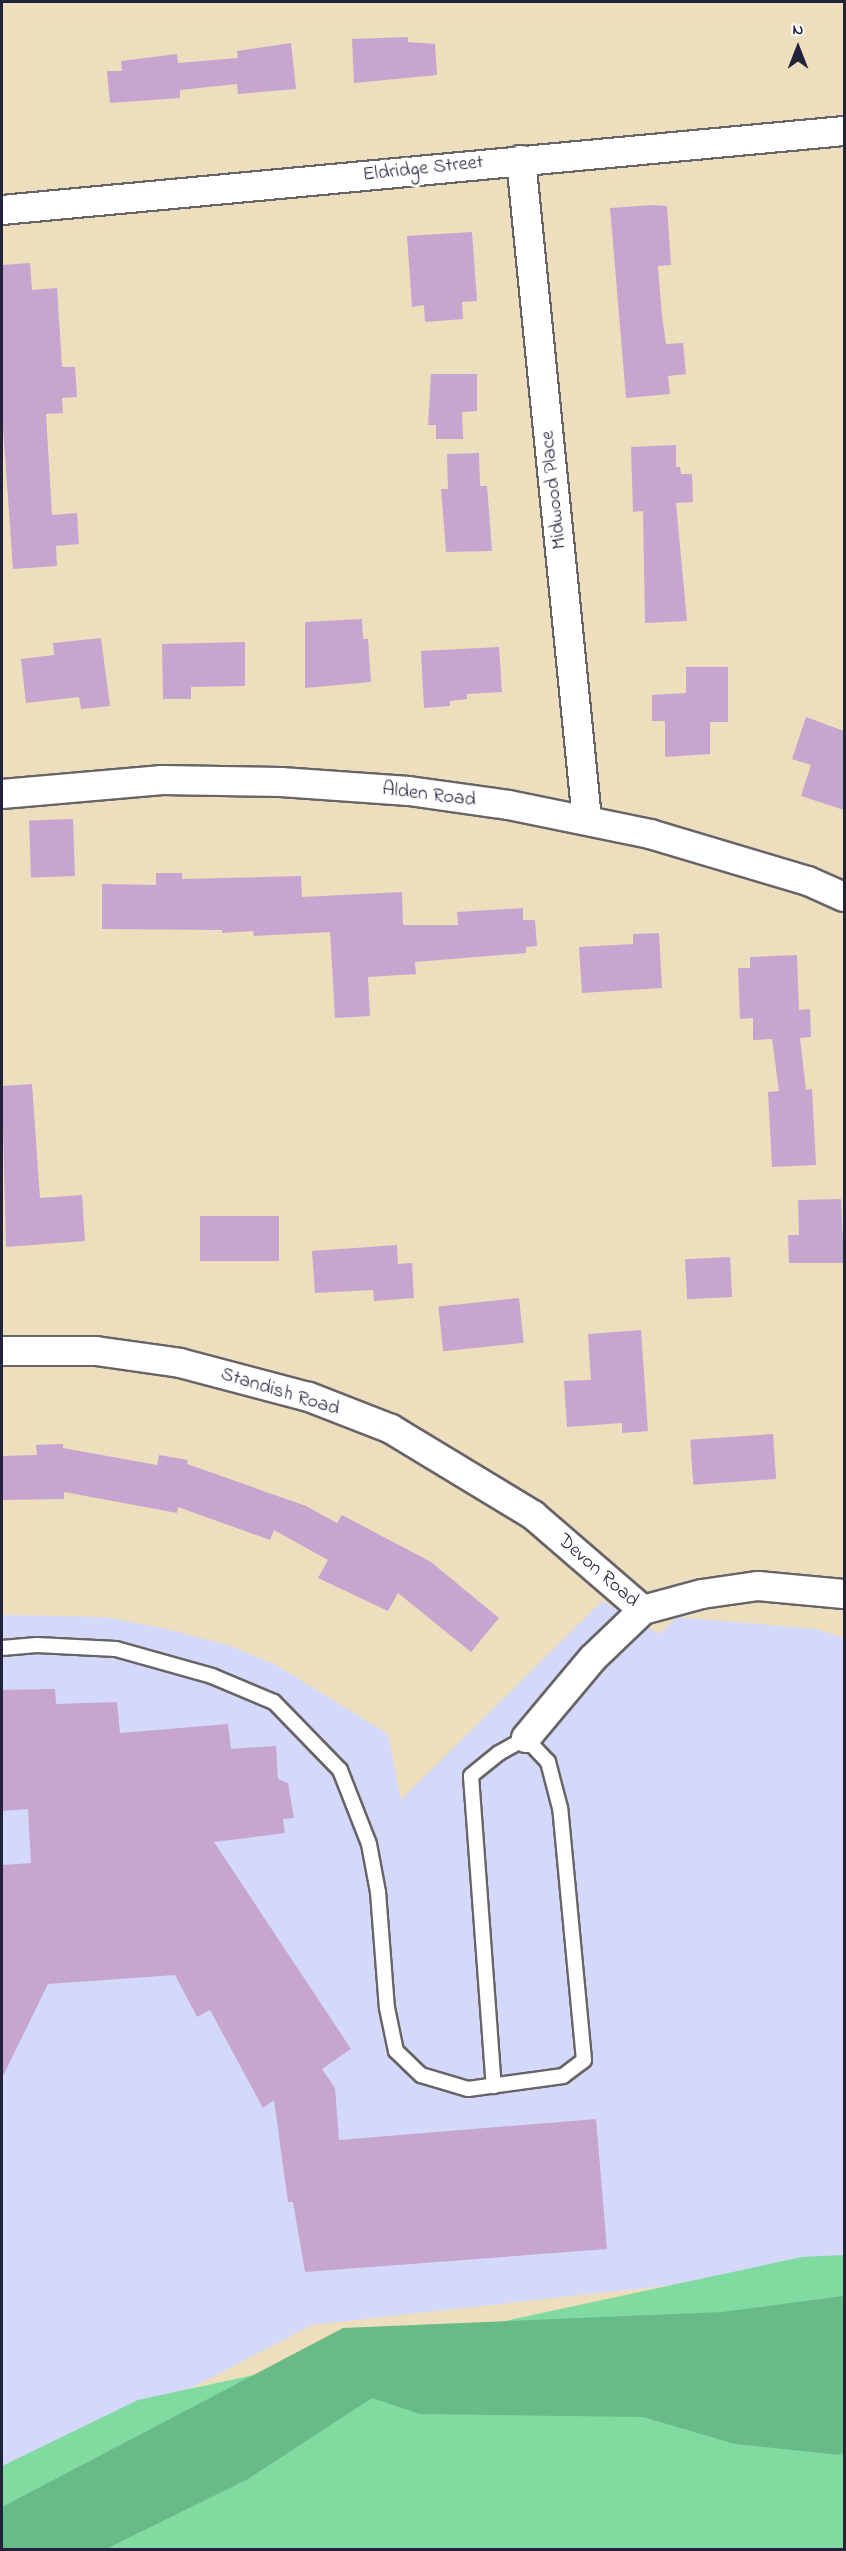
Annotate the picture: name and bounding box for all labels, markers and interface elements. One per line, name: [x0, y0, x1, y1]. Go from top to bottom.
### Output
north arrow: [768, 18, 828, 78]
text: N: [793, 18, 803, 42]
street label: Eldridge Street: [362, 151, 484, 187]
street label: Midwood Place: [536, 429, 572, 551]
street label: Alden Road: [381, 777, 477, 813]
street label: Standish Road: [218, 1363, 342, 1421]
street label: Devon Road: [552, 1529, 644, 1613]

